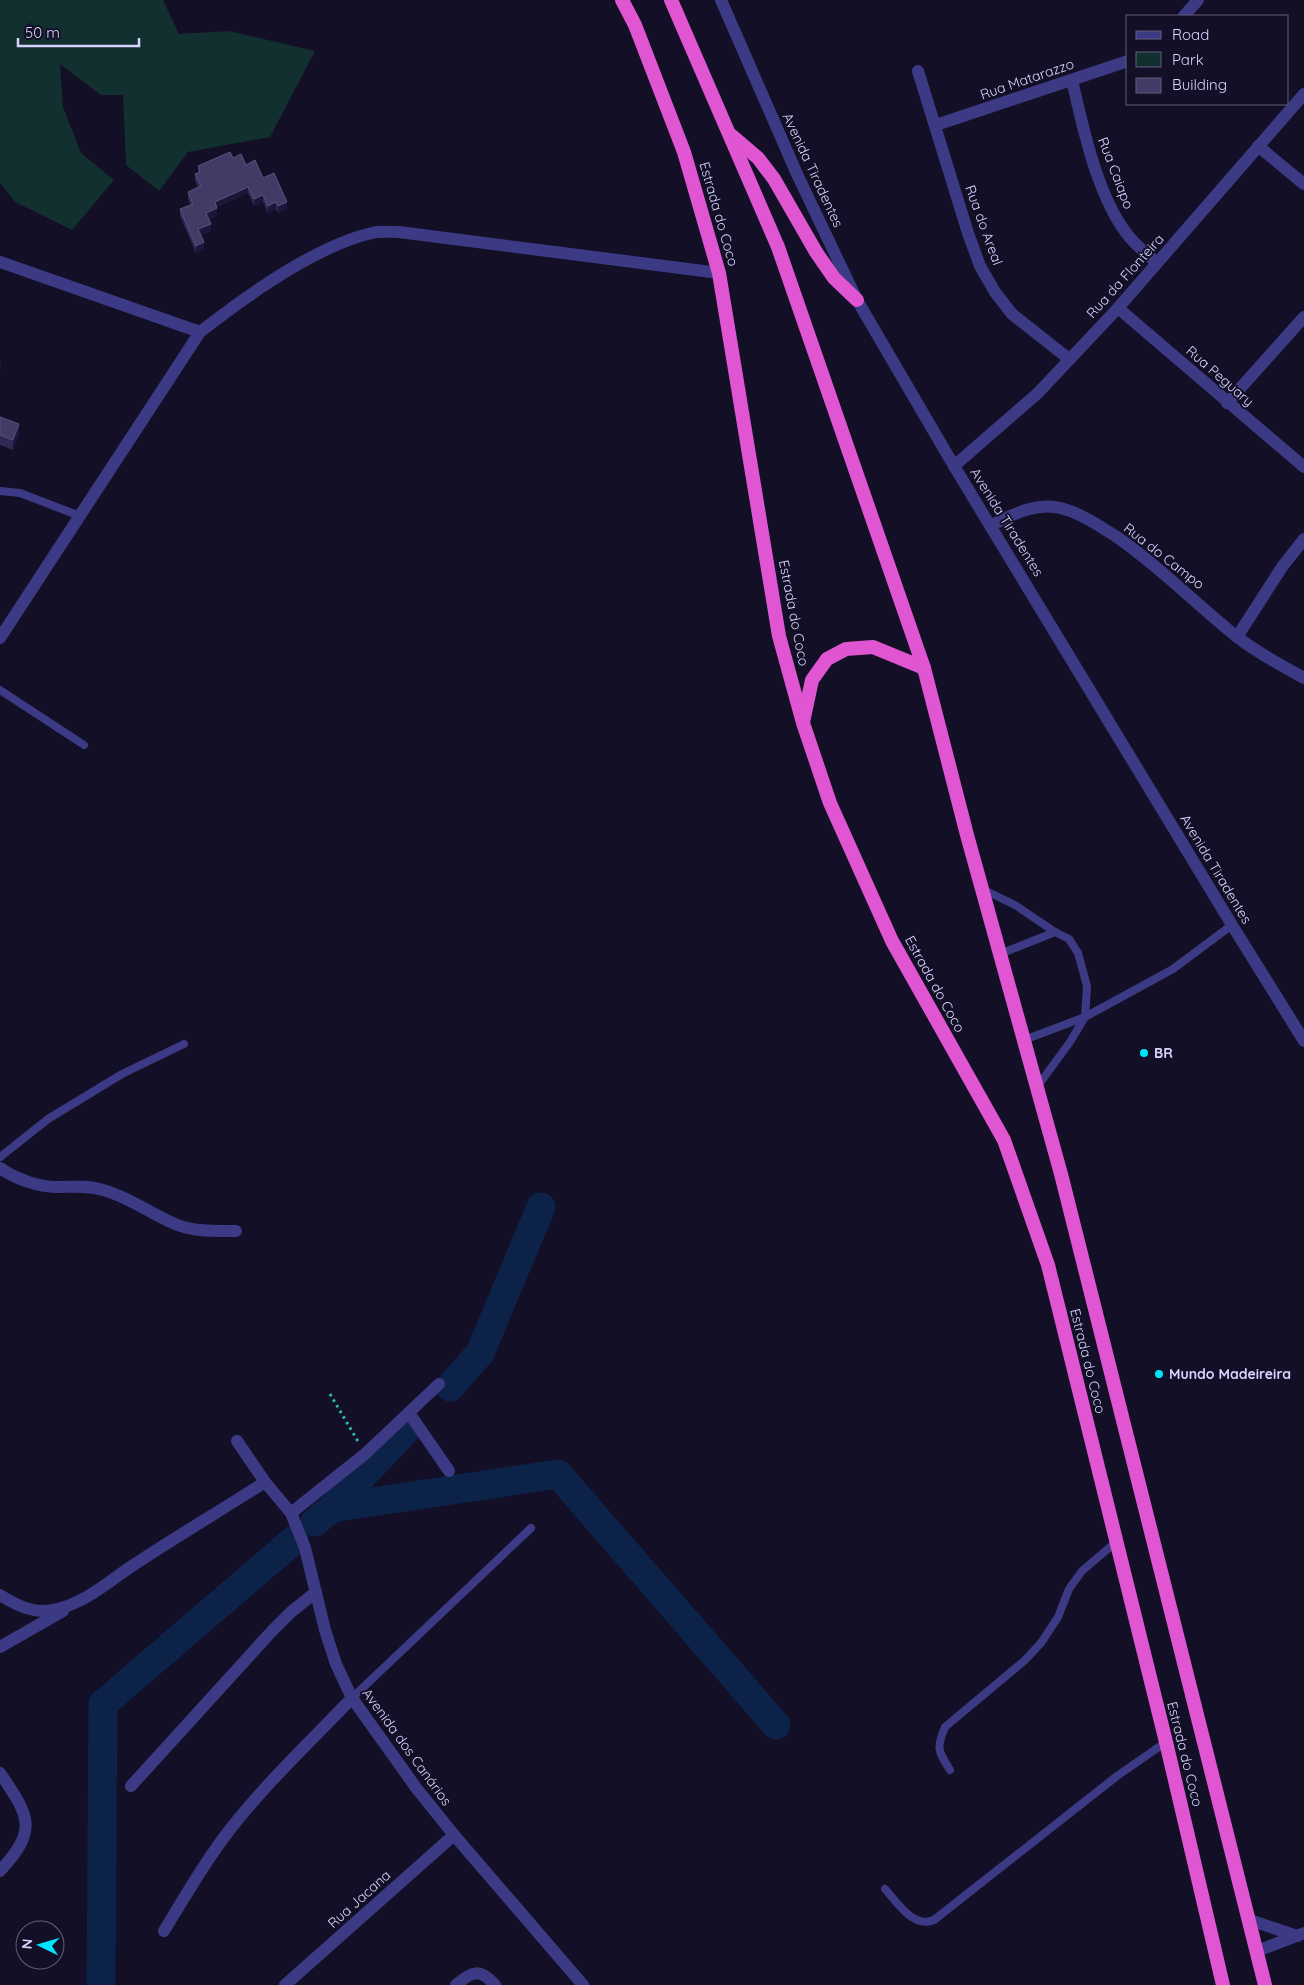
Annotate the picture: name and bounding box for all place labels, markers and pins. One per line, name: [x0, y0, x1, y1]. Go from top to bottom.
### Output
place label: BR: [1154, 1044, 1173, 1062]
marker: BR: [1138, 1047, 1150, 1059]
place label: Mundo Madeireira: [1169, 1365, 1291, 1383]
marker: Mundo Madeireira: [1153, 1368, 1165, 1380]

